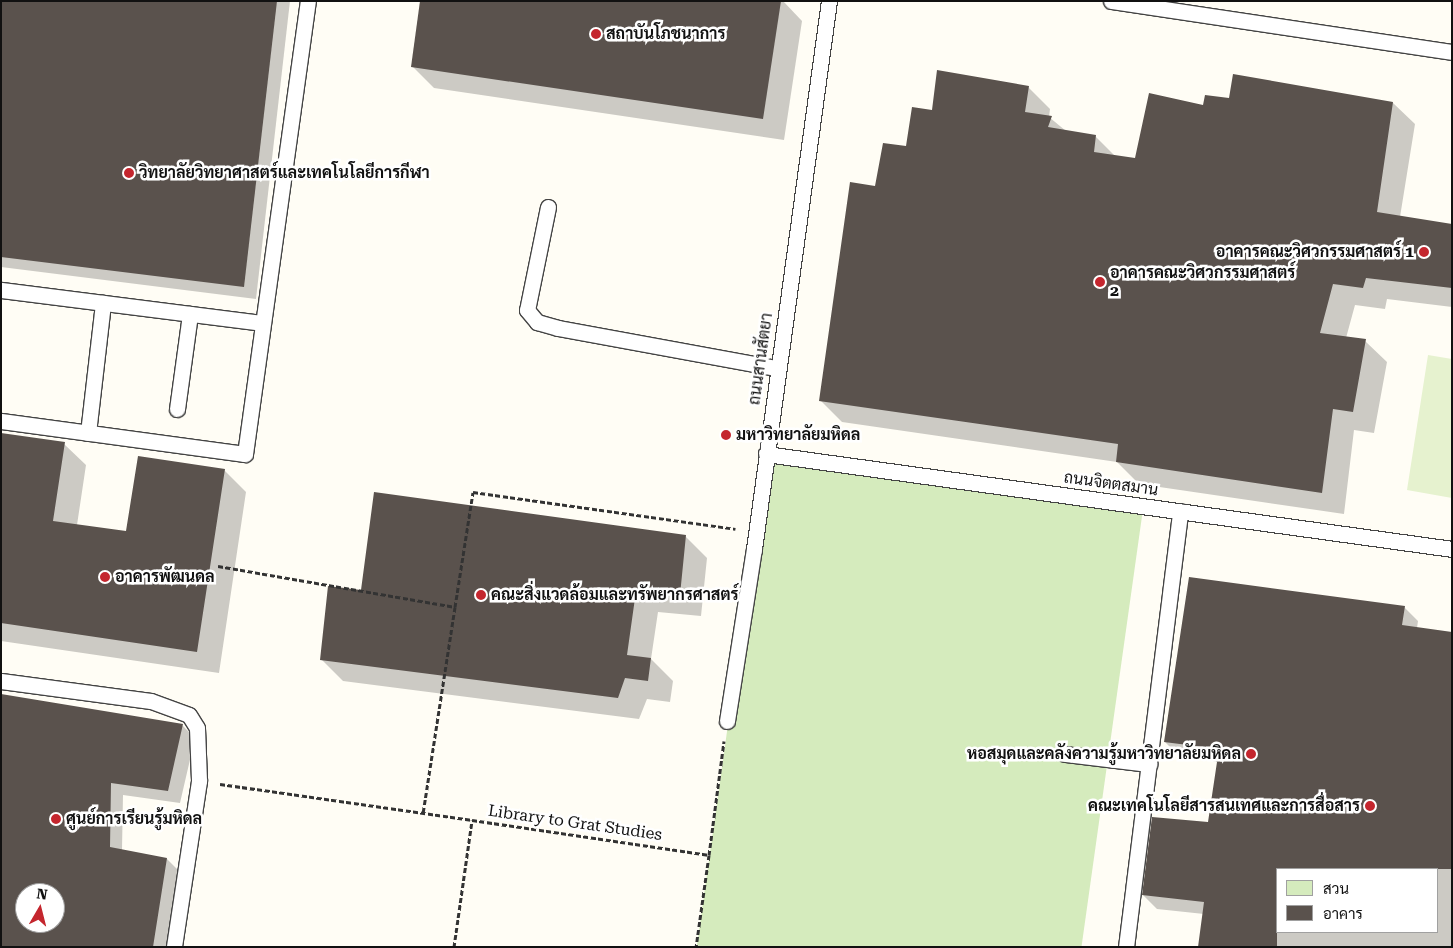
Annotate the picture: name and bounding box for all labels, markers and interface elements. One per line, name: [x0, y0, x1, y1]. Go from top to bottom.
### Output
place label: สถาบันโภชนาการ: [606, 24, 725, 44]
marker: สถาบันโภชนาการ: [590, 28, 602, 40]
place label: วิทยาลัยวิทยาศาสตร์และเทคโนโลยีการกีฬา: [139, 163, 430, 183]
marker: วิทยาลัยวิทยาศาสตร์และเทคโนโลยีการกีฬา: [123, 167, 135, 179]
place label: อาคารคณะวิศวกรรมศาสตร์ 1: [1216, 242, 1414, 262]
marker: อาคารคณะวิศวกรรมศาสตร์ 1: [1418, 246, 1430, 258]
place label: อาคารคณะวิศวกรรมศาสตร์ 2: [1110, 263, 1295, 301]
marker: อาคารคณะวิศวกรรมศาสตร์ 2: [1094, 276, 1106, 288]
street label: ถนนสานสัตยา: [745, 312, 777, 406]
place label: มหาวิทยาลัยมหิดล: [736, 425, 860, 445]
marker: มหาวิทยาลัยมหิดล: [720, 429, 732, 441]
street label: ถนนจิตตสมาน: [1063, 468, 1159, 500]
place label: อาคารพัฒนดล: [115, 567, 215, 587]
marker: อาคารพัฒนดล: [99, 571, 111, 583]
place label: คณะสิ่งแวดล้อมและทรัพยากรศาสตร์: [491, 585, 738, 605]
marker: คณะสิ่งแวดล้อมและทรัพยากรศาสตร์: [475, 589, 487, 601]
place label: หอสมุดและคลังความรู้มหาวิทยาลัยมหิดล: [967, 744, 1241, 764]
marker: หอสมุดและคลังความรู้มหาวิทยาลัยมหิดล: [1245, 748, 1257, 760]
place label: คณะเทคโนโลยีสารสนเทศและการสื่อสาร: [1088, 796, 1360, 816]
marker: คณะเทคโนโลยีสารสนเทศและการสื่อสาร: [1364, 800, 1376, 812]
street label: Library to Grat Studies: [487, 801, 663, 845]
place label: ศูนย์การเรียนรู้มหิดล: [66, 809, 202, 829]
marker: ศูนย์การเรียนรู้มหิดล: [50, 813, 62, 825]
legend: [1276, 868, 1438, 933]
text: สวน: [1323, 880, 1349, 898]
north arrow: [15, 883, 65, 933]
text: N: [35, 885, 48, 903]
text: อาคาร: [1323, 905, 1363, 923]

